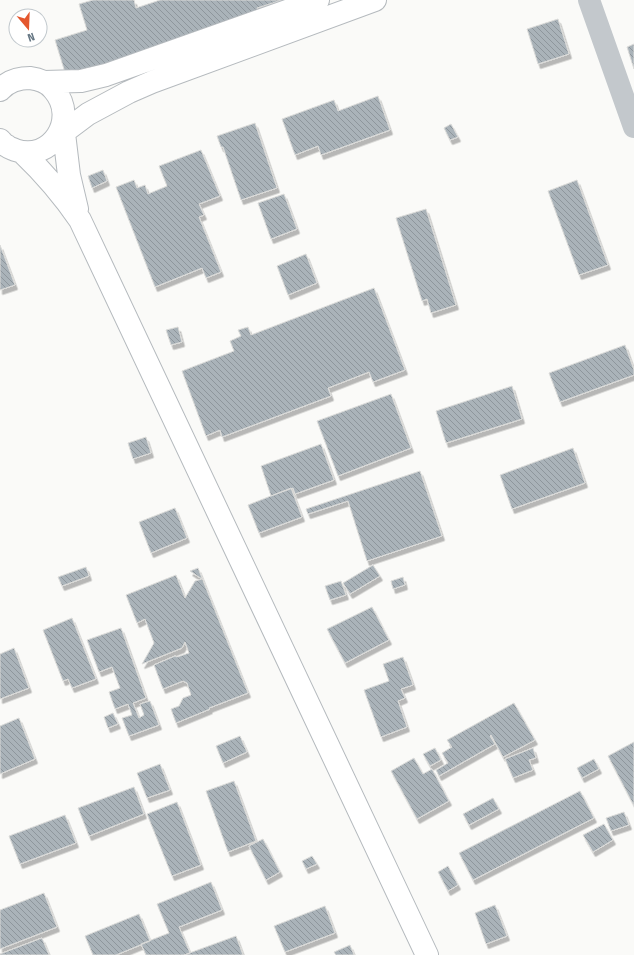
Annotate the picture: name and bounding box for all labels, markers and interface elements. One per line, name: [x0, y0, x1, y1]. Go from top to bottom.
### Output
north arrow: [8, 8, 48, 48]
text: N: [26, 30, 36, 44]

